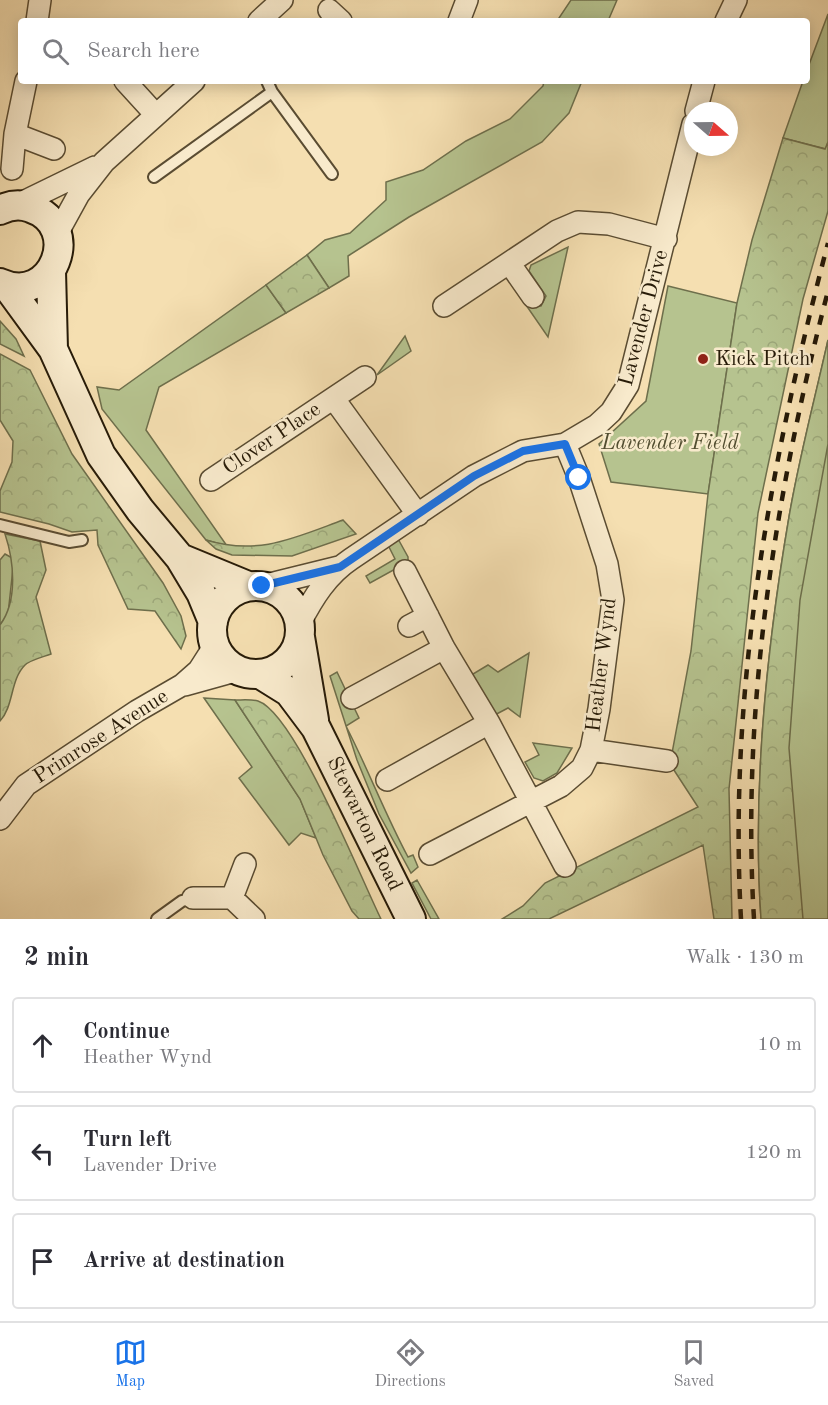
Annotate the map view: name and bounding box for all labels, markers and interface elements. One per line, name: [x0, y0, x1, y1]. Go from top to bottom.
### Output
search box: [18, 18, 810, 84]
icon: search: [39, 35, 72, 68]
text: Search here: [87, 40, 200, 62]
north arrow: [684, 102, 738, 156]
street label: Lavender Drive: [616, 247, 672, 389]
place label: Kick Pitch: [715, 349, 810, 370]
marker: Kick Pitch: [696, 352, 710, 366]
street label: Clover Place: [219, 399, 325, 479]
park label: Lavender Field: [600, 433, 740, 454]
route start: [565, 464, 591, 490]
route end: [248, 572, 274, 598]
street label: Heather Wynd: [583, 597, 621, 733]
street label: Primrose Avenue: [30, 686, 172, 788]
street label: Stewarton Road: [322, 754, 406, 894]
text: 2 min: [24, 945, 89, 971]
text: Walk · 130 m: [685, 948, 804, 968]
text: Continue: [83, 1021, 170, 1043]
icon: ahead: [26, 1029, 59, 1062]
text: 10 m: [757, 1035, 802, 1055]
text: Heather Wynd: [83, 1048, 212, 1068]
text: Turn left: [83, 1129, 172, 1151]
icon: left: [26, 1137, 59, 1170]
text: 120 m: [746, 1143, 802, 1163]
text: Lavender Drive: [83, 1156, 217, 1176]
icon: arrive: [26, 1245, 59, 1278]
text: Arrive at destination: [83, 1250, 285, 1272]
tab: Map: [114, 1336, 147, 1392]
tab: Directions: [375, 1336, 446, 1392]
tab: Saved: [673, 1336, 714, 1392]

